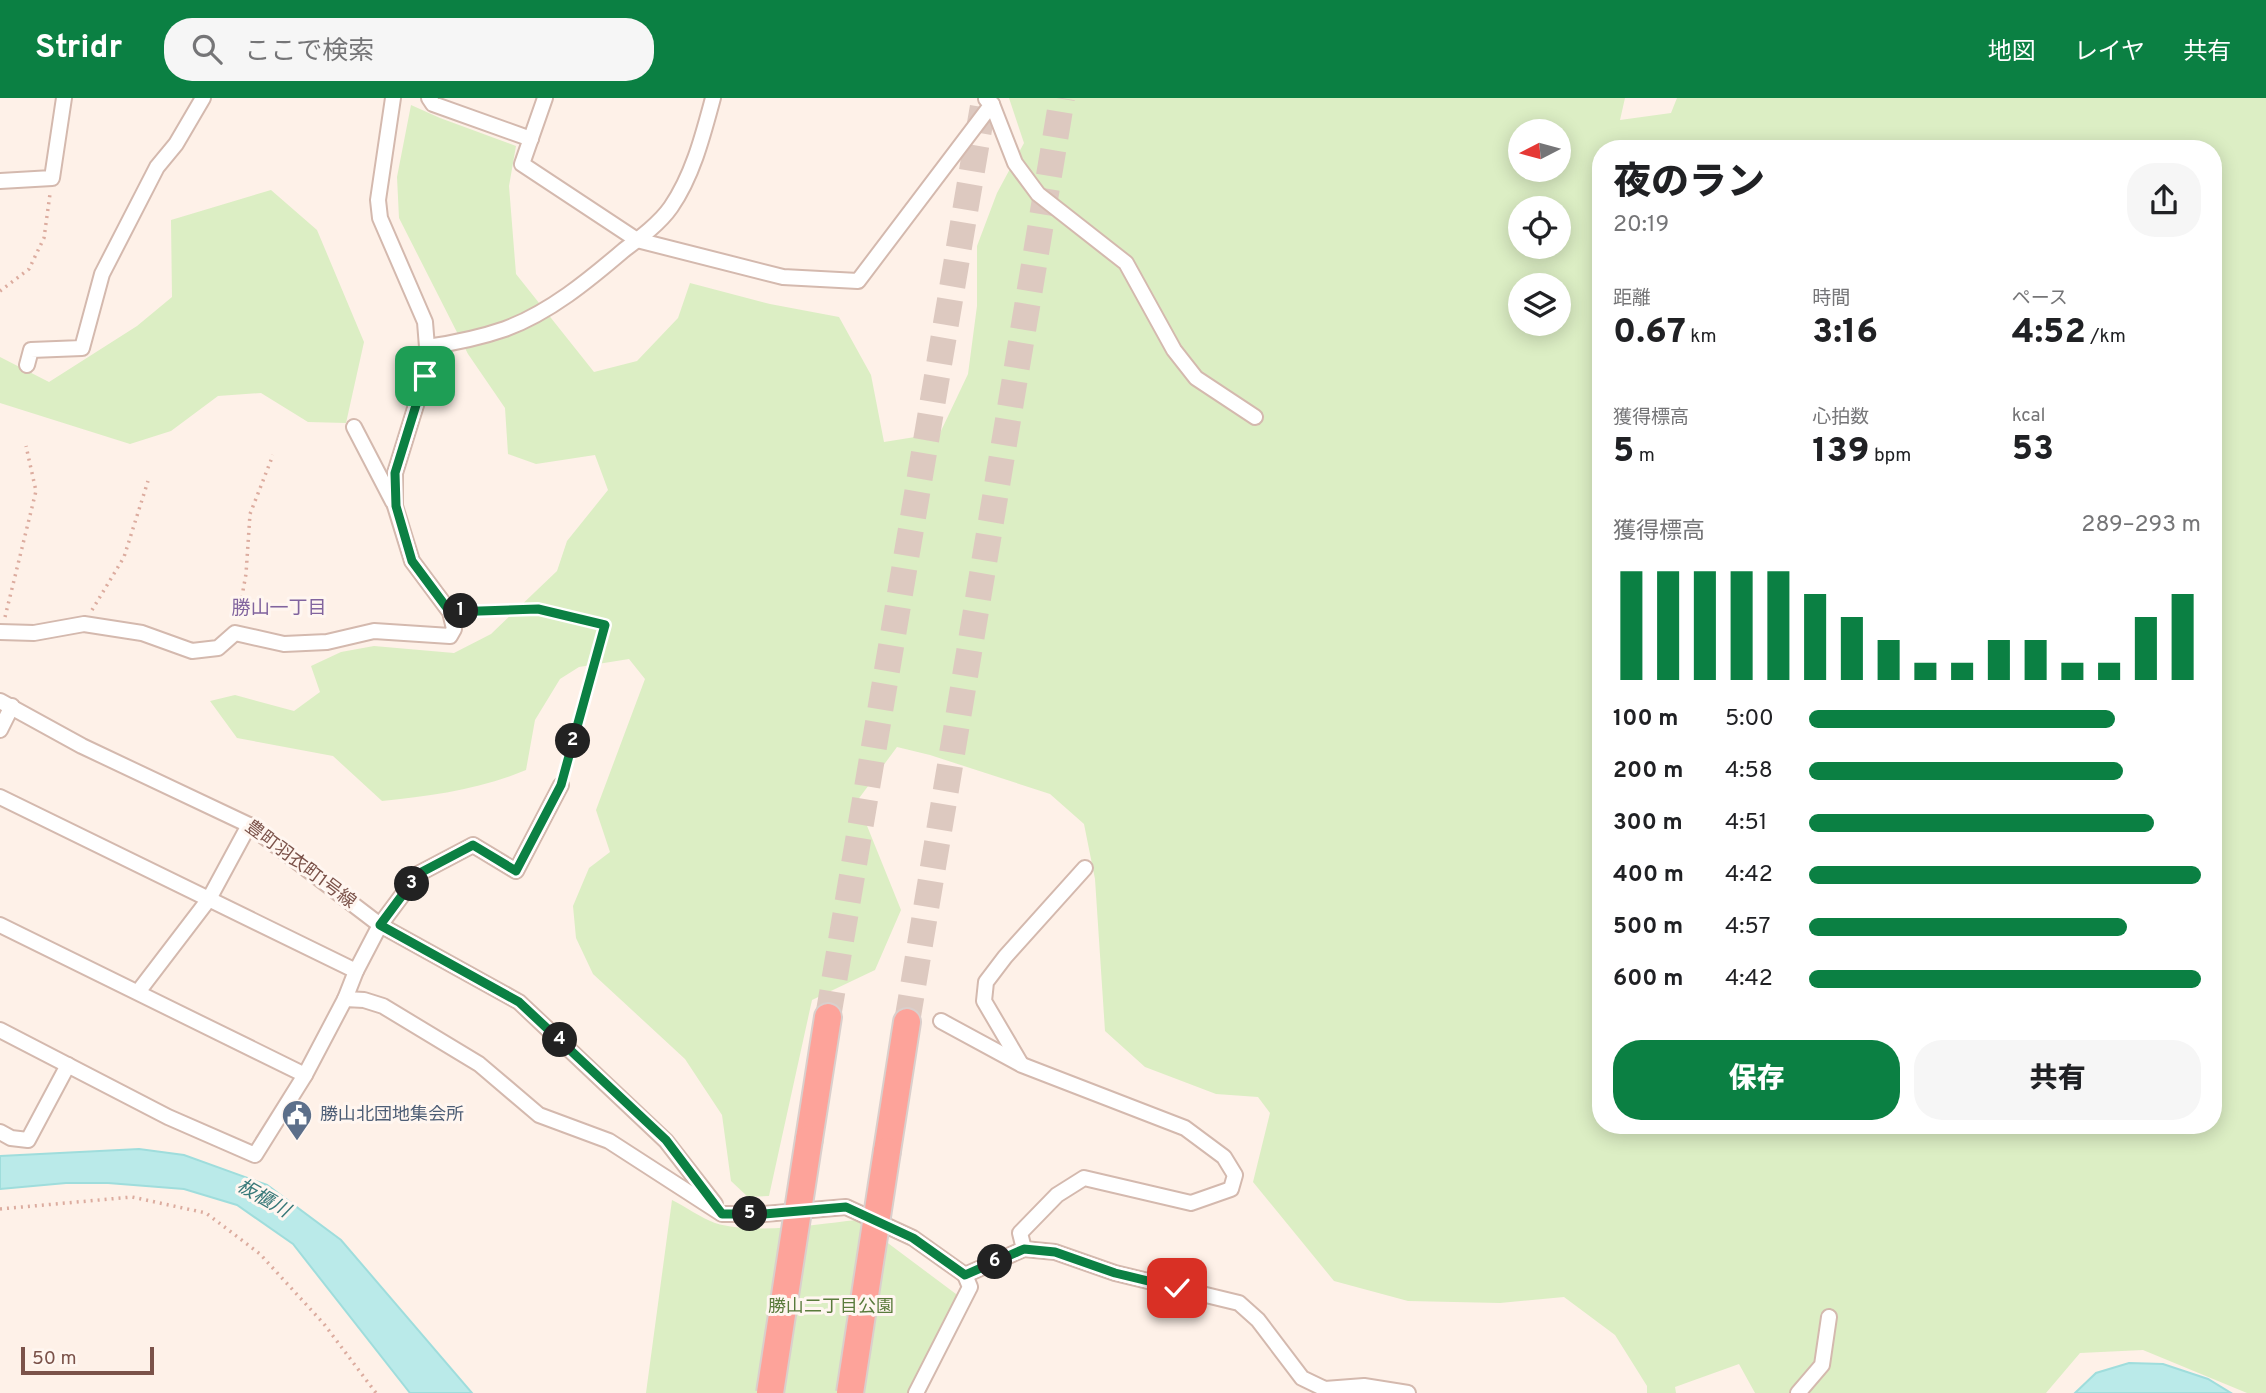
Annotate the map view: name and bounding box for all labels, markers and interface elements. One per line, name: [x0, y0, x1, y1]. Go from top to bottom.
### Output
search box: [164, 18, 654, 81]
text: Stridr: [35, 28, 122, 70]
icon: search: [188, 30, 226, 68]
text: ここで検索: [244, 36, 374, 69]
text: 地図: [1988, 38, 2036, 68]
text: レイヤ: [2074, 38, 2145, 68]
text: 共有: [2183, 38, 2231, 68]
north arrow: [1508, 119, 1572, 182]
map controls: [1508, 119, 1571, 336]
text: 夜のラン: [1613, 160, 1765, 209]
button: share: [2127, 163, 2201, 237]
button: locate: [1508, 196, 1571, 259]
text: 20:19: [1613, 211, 1669, 240]
button: layers: [1508, 273, 1571, 336]
text: 距離: [1613, 287, 1651, 311]
text: 時間: [1812, 287, 1850, 311]
text: ペース: [2012, 287, 2068, 311]
text: 0.67: [1613, 311, 1686, 355]
text: 3:16: [1812, 311, 1878, 355]
text: 4:52: [2012, 311, 2086, 355]
text: km: [1686, 325, 1717, 349]
text: /km: [2086, 325, 2126, 349]
pin: [395, 346, 455, 406]
icon: arrive: [406, 357, 444, 395]
text: kcal: [2012, 404, 2045, 428]
text: 獲得標高: [1613, 406, 1689, 430]
text: 心拍数: [1812, 406, 1869, 430]
text: 53: [2012, 428, 2054, 472]
text: 5: [1613, 430, 1634, 474]
text: 139: [1812, 430, 1870, 474]
text: m: [1634, 444, 1655, 468]
text: bpm: [1870, 444, 1911, 468]
text: 289–293 m: [2081, 511, 2201, 540]
text: 獲得標高: [1613, 518, 1705, 547]
pin: 1: [444, 594, 478, 628]
district label: 勝山一丁目: [231, 597, 327, 621]
text: 1: [457, 598, 464, 622]
text: 100 m: [1613, 705, 1678, 734]
text: 5:00: [1725, 705, 1774, 734]
pin: 2: [556, 724, 590, 758]
text: 2: [567, 728, 578, 752]
text: 200 m: [1613, 757, 1683, 786]
text: 4:58: [1725, 757, 1773, 786]
text: 300 m: [1613, 809, 1683, 838]
text: 4:51: [1725, 809, 1767, 838]
street label: 豊町羽衣町1号線: [240, 816, 360, 914]
text: 400 m: [1613, 861, 1684, 890]
text: 4:42: [1725, 861, 1773, 890]
pin: 3: [394, 866, 430, 902]
text: 3: [406, 871, 417, 895]
text: 500 m: [1613, 913, 1683, 942]
text: 4:57: [1725, 913, 1771, 942]
text: 600 m: [1613, 965, 1683, 994]
text: 4:42: [1725, 965, 1773, 994]
pin: 4: [542, 1023, 578, 1058]
text: 4: [553, 1027, 566, 1051]
button: 保存: [1613, 1040, 1900, 1120]
button: 共有: [1914, 1040, 2201, 1120]
public building icon: 勝山北団地集会所: [280, 1098, 314, 1142]
place label: 勝山北団地集会所: [320, 1104, 464, 1127]
water label: 板櫃川: [232, 1174, 295, 1225]
pin: 5: [732, 1196, 768, 1232]
text: 5: [744, 1201, 755, 1225]
pin: 6: [978, 1244, 1012, 1280]
text: 6: [989, 1249, 1000, 1273]
pin: [1147, 1258, 1207, 1318]
icon: check: [1158, 1269, 1196, 1307]
park label: 勝山二丁目公園: [768, 1296, 894, 1319]
scale bar: [21, 1344, 154, 1376]
text: 50 m: [32, 1347, 77, 1371]

